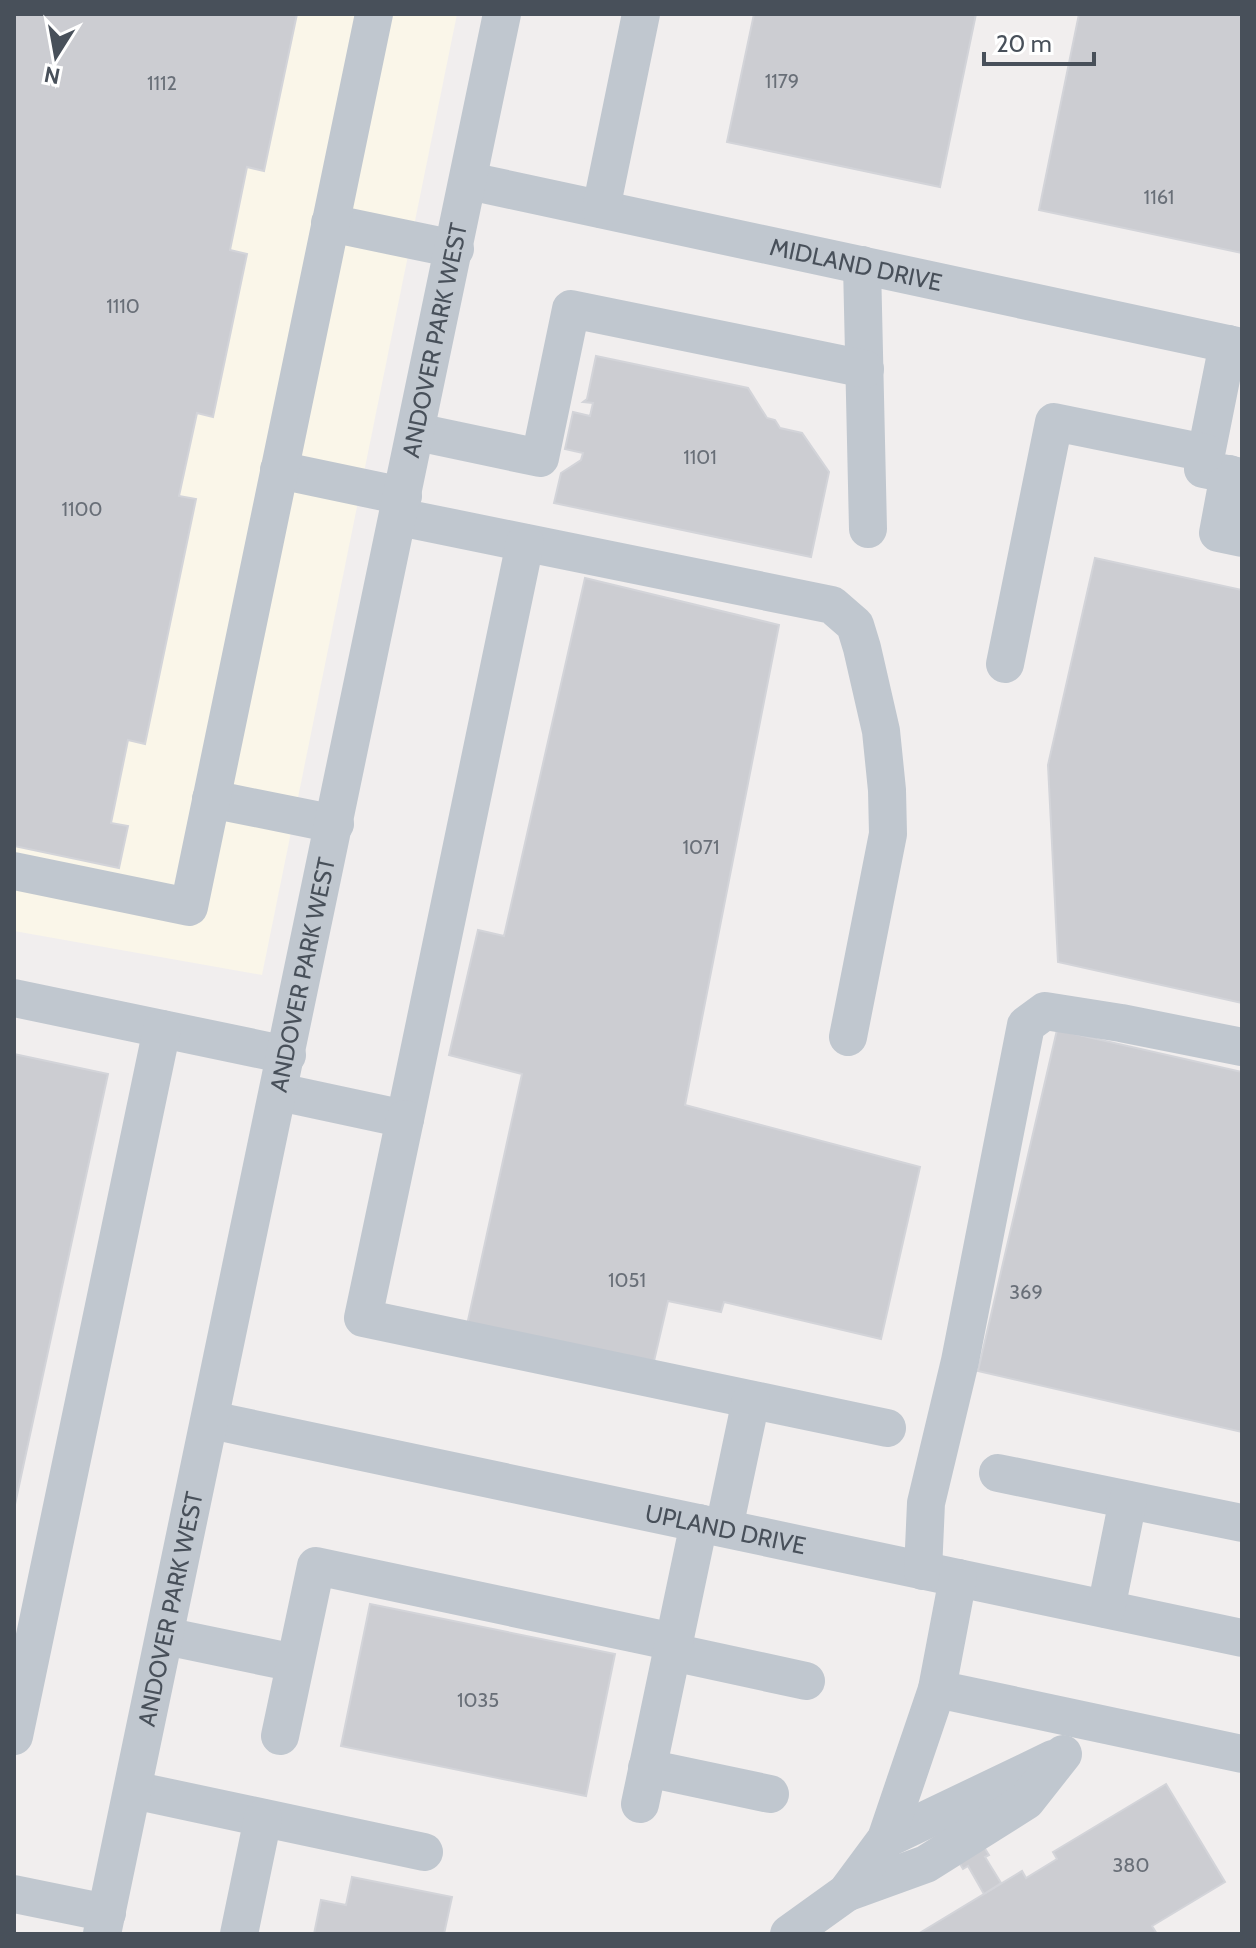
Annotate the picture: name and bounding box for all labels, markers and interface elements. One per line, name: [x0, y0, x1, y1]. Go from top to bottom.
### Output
north arrow: [16, 16, 96, 96]
scale bar: [984, 16, 1094, 66]
text: 20 m: [996, 29, 1052, 58]
text: N: [42, 60, 62, 90]
house number: 1179: [765, 69, 799, 93]
house number: 1112: [147, 71, 177, 95]
house number: 1161: [1144, 185, 1174, 209]
street label: ANDOVER PARK WEST: [395, 220, 473, 460]
street label: MIDLAND DRIVE: [767, 232, 945, 297]
house number: 1110: [106, 294, 140, 318]
house number: 1101: [683, 445, 717, 469]
house number: 1100: [62, 497, 102, 521]
house number: 1071: [683, 835, 719, 859]
street label: ANDOVER PARK WEST: [263, 854, 340, 1095]
house number: 1051: [608, 1268, 646, 1292]
house number: 369: [1009, 1280, 1043, 1304]
street label: ANDOVER PARK WEST: [131, 1489, 208, 1729]
street label: UPLAND DRIVE: [643, 1498, 809, 1560]
house number: 1035: [457, 1688, 499, 1712]
house number: 380: [1113, 1853, 1149, 1877]

